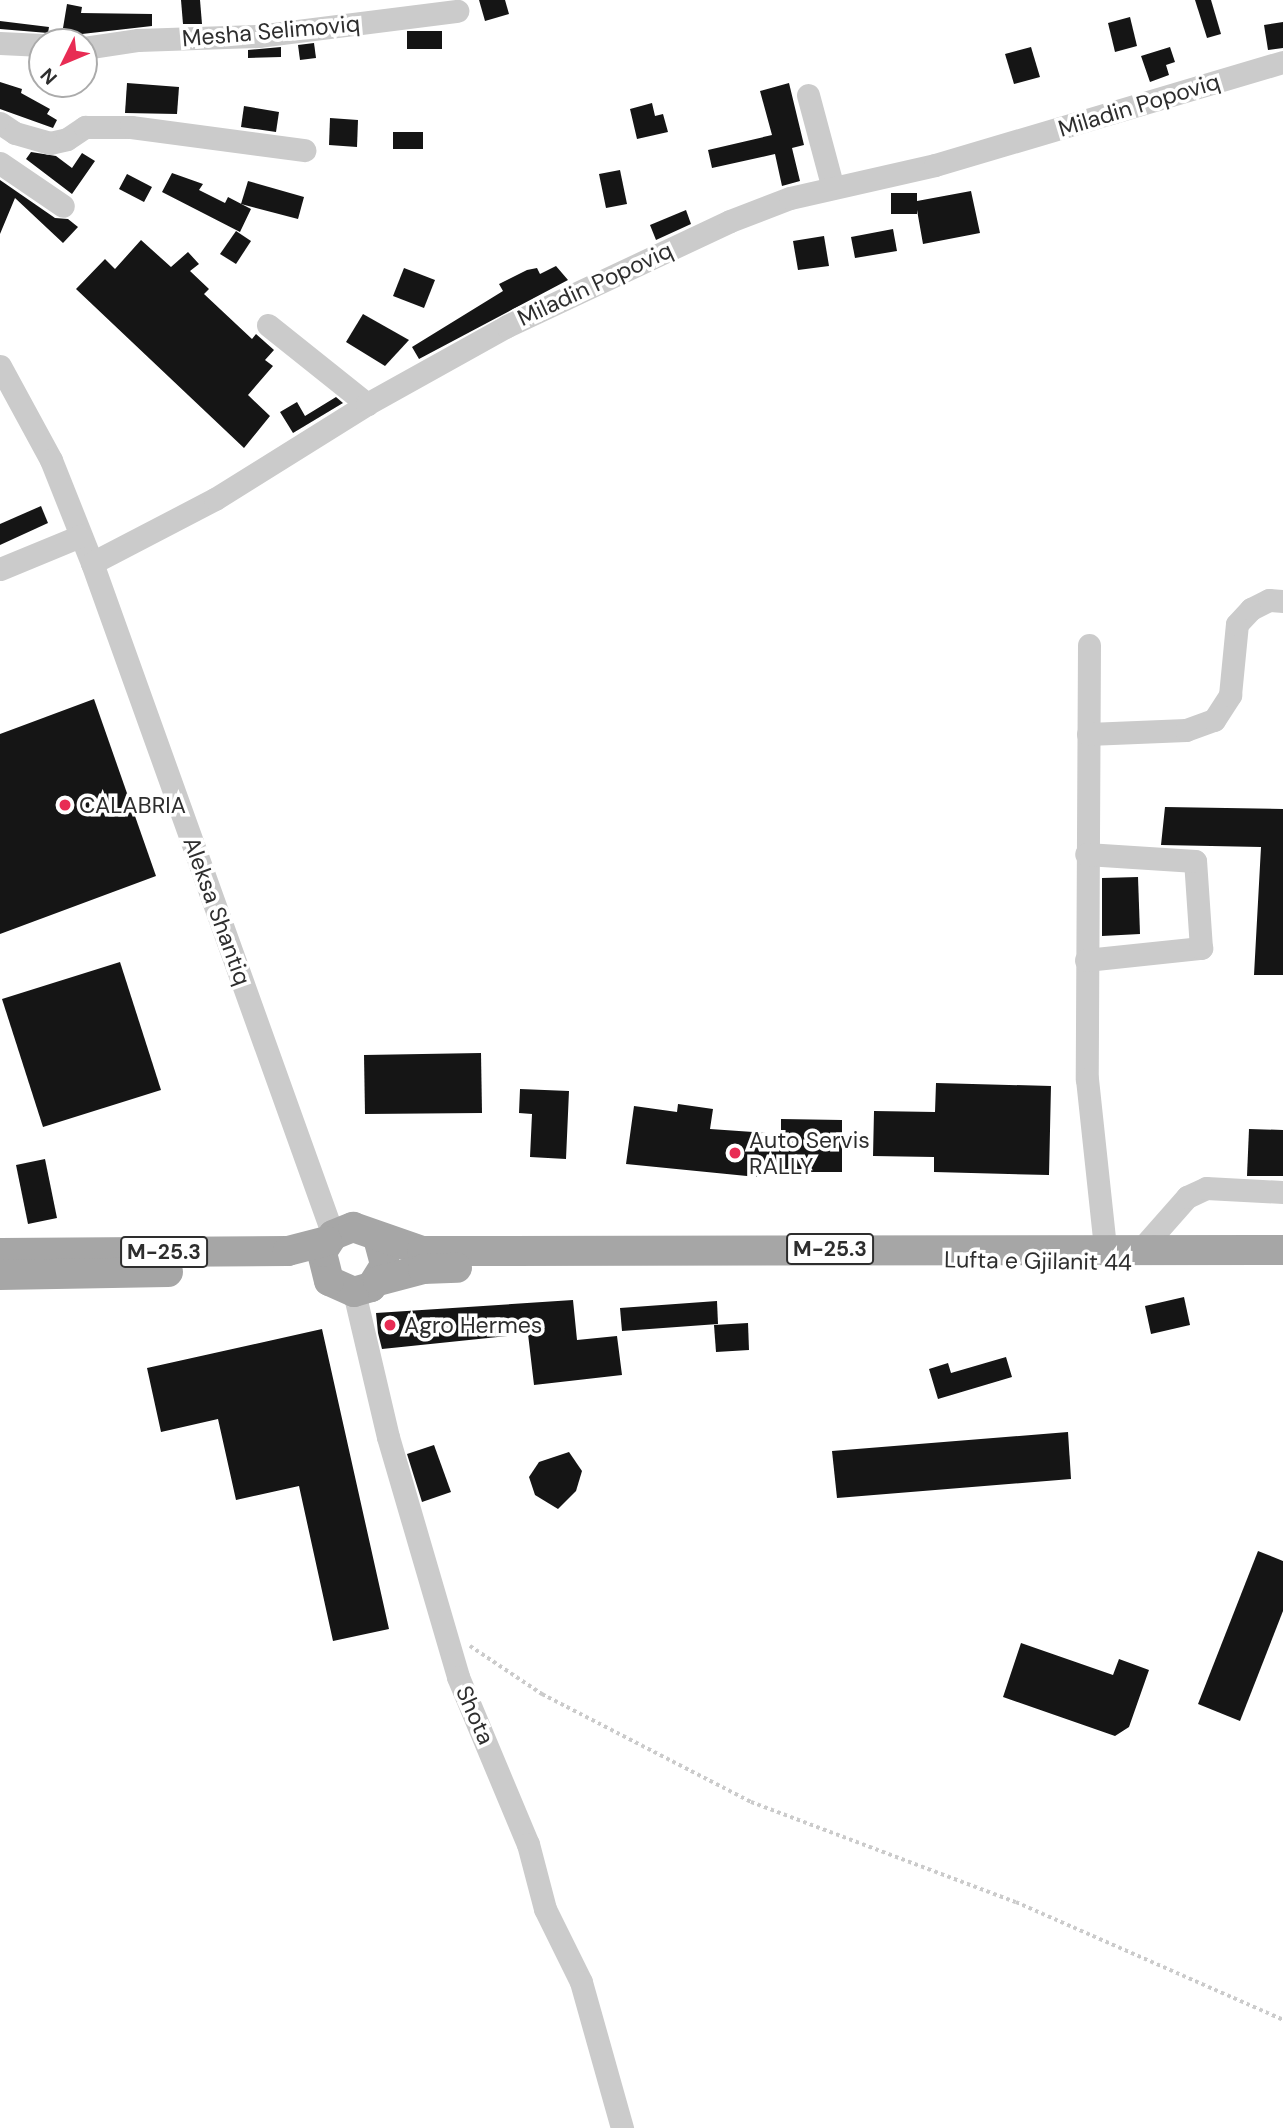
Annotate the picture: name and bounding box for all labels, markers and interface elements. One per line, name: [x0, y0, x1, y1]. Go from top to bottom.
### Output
street label: Mesha Selimoviq: [181, 9, 361, 53]
north arrow: [28, 28, 98, 98]
text: N: [35, 63, 63, 90]
street label: Miladin Popoviq: [1055, 67, 1223, 143]
street label: Miladin Popoviq: [513, 236, 677, 332]
place label: CALABRIA: [79, 791, 186, 819]
marker: CALABRIA: [57, 797, 73, 813]
street label: Aleksa Shantiq: [177, 833, 257, 989]
place label: Auto Servis RALLY: [749, 1126, 870, 1180]
marker: Auto Servis RALLY: [727, 1145, 743, 1161]
road number: M-25.3: [784, 1232, 876, 1266]
road number: M-25.3: [118, 1234, 210, 1270]
street label: Lufta e Gjilanit 44: [944, 1246, 1132, 1276]
place label: Agro Hermes: [404, 1311, 542, 1339]
marker: Agro Hermes: [382, 1317, 398, 1333]
street label: Shota: [450, 1681, 500, 1749]

